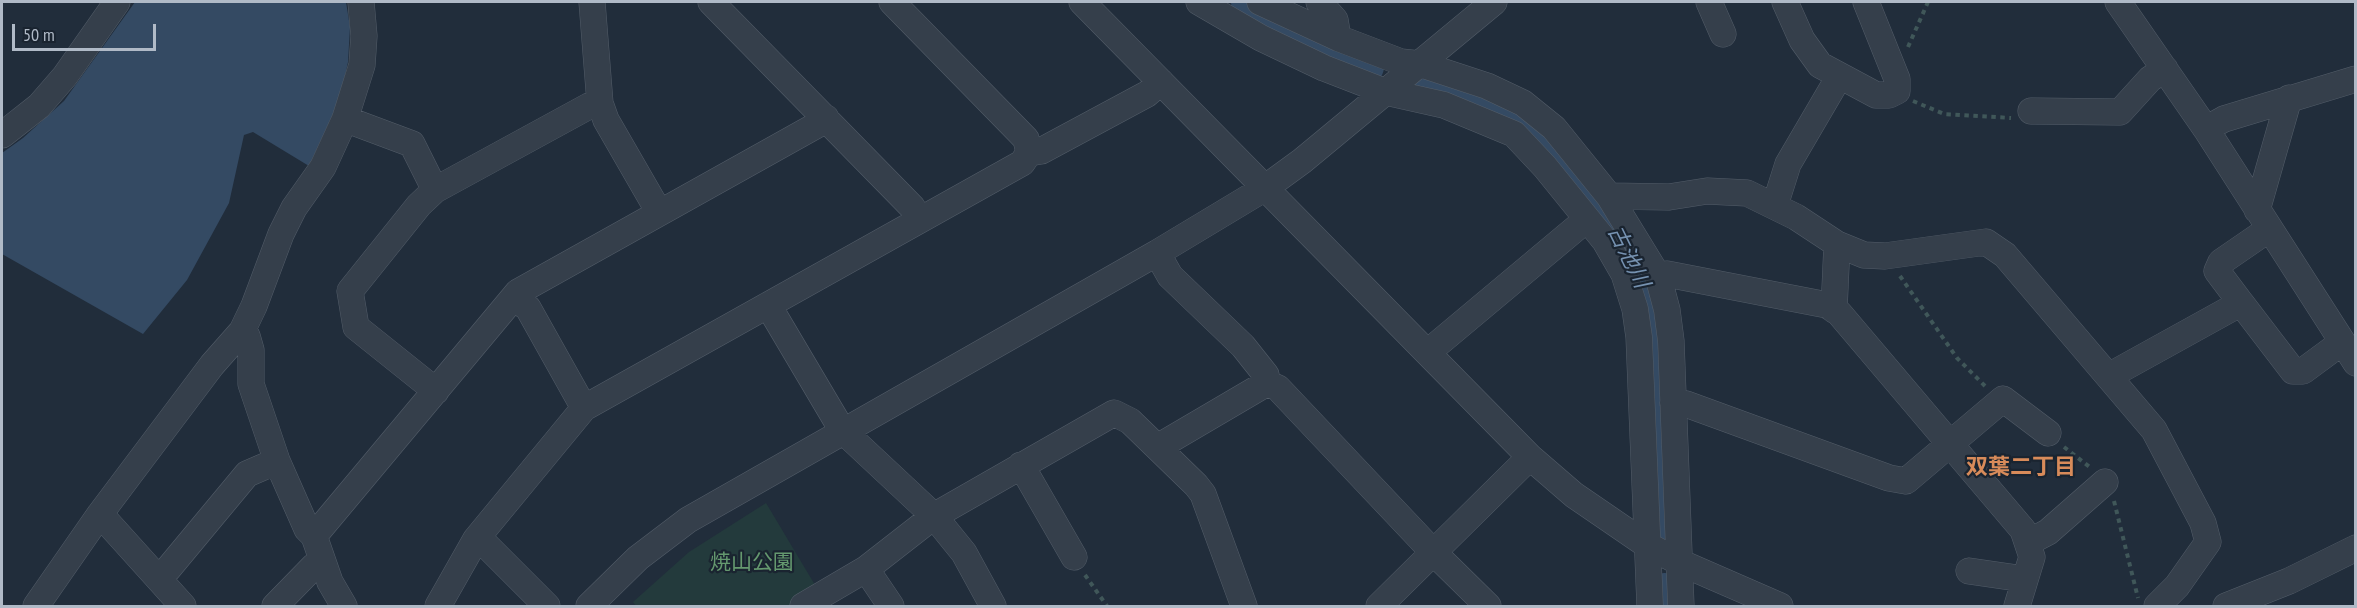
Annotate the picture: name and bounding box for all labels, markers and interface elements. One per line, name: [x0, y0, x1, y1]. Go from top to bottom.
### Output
scale bar: [15, 12, 159, 50]
text: 50 m: [23, 23, 55, 46]
water label: 古池川: [1602, 222, 1654, 292]
district label: 双葉二丁目: [1966, 455, 2076, 481]
park label: 焼山公園: [710, 550, 794, 576]

